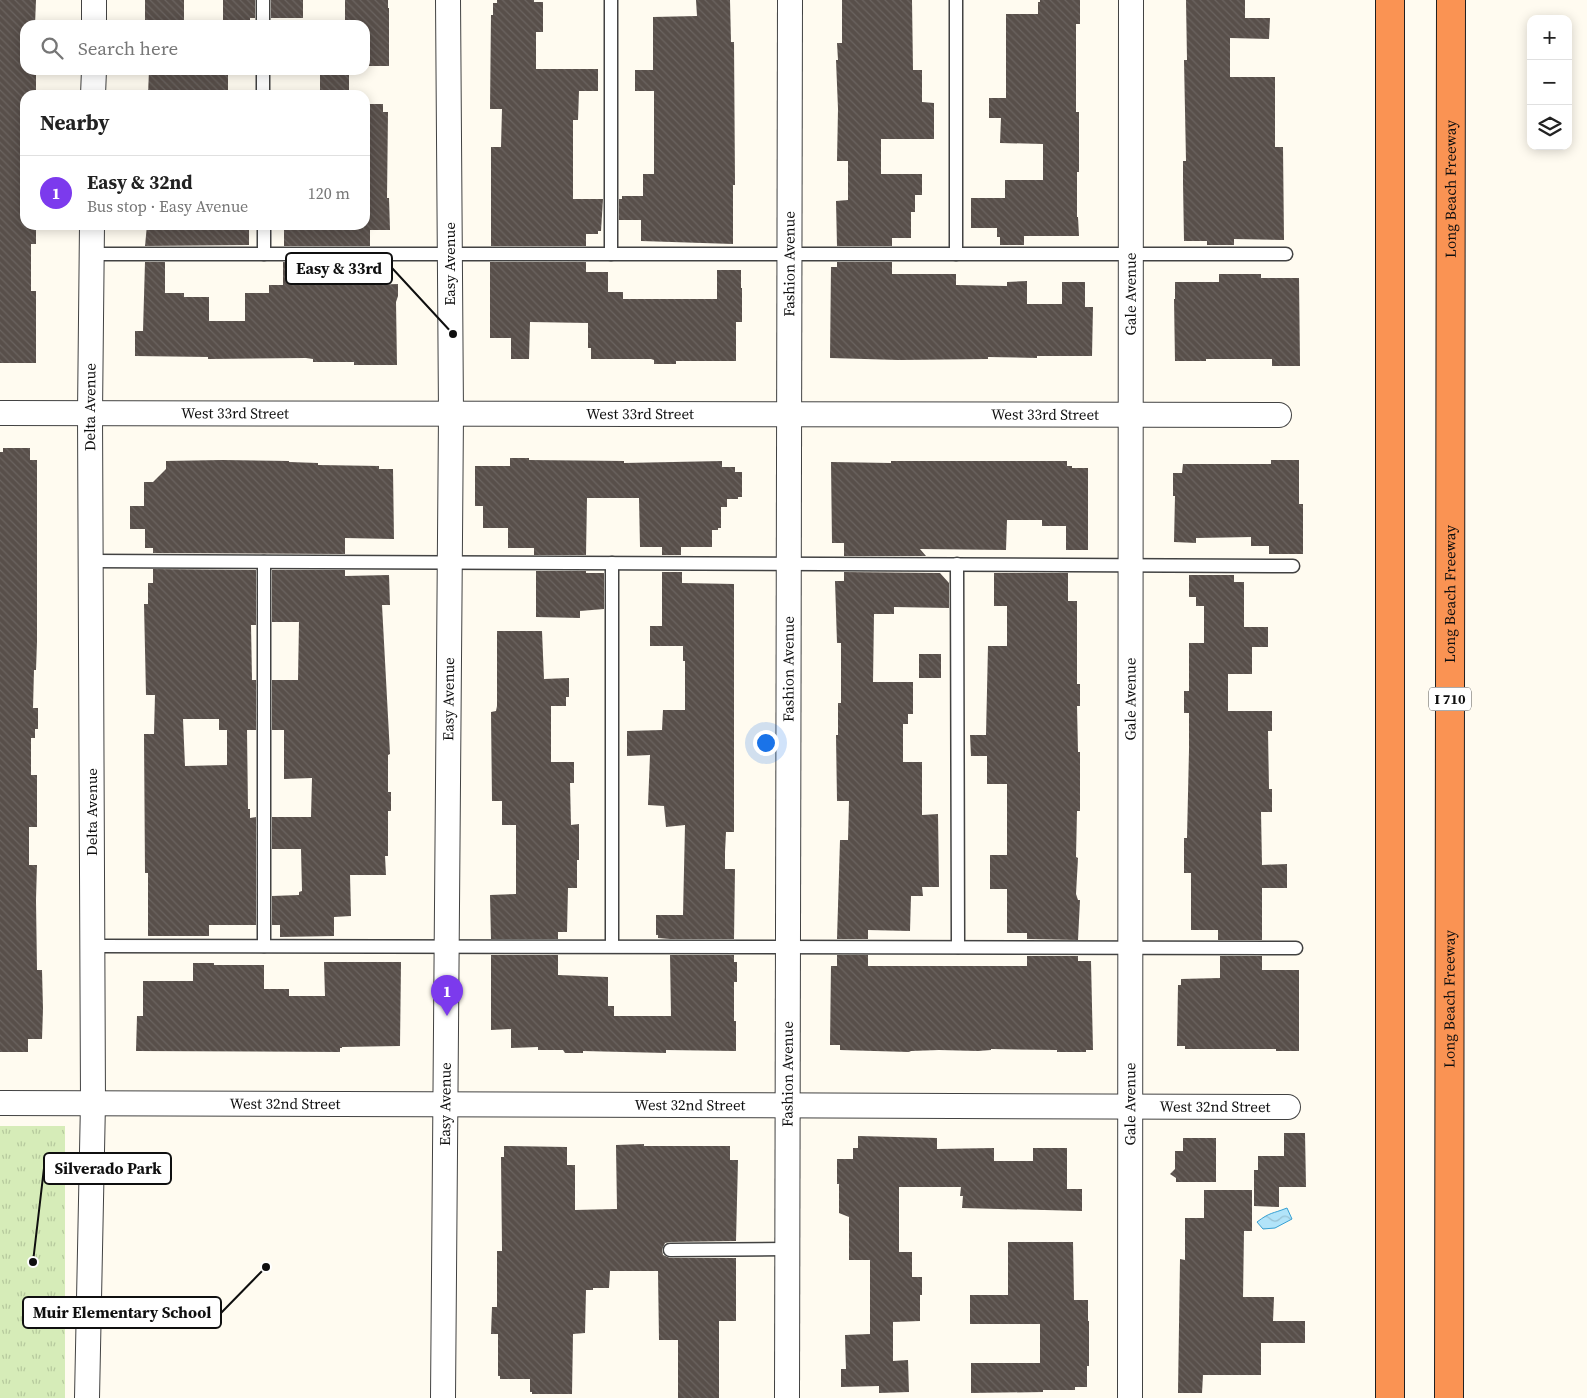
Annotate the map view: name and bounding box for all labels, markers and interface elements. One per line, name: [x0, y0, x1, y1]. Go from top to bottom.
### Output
map controls: [1527, 15, 1572, 150]
button: +: [1527, 15, 1572, 60]
search box: [20, 20, 370, 75]
icon: search: [38, 34, 66, 62]
text: Search here: [78, 35, 178, 61]
button: −: [1527, 60, 1572, 105]
button: layers: [1527, 105, 1572, 150]
text: Nearby: [40, 108, 110, 137]
street label: Long Beach Freeway: [1440, 120, 1461, 258]
text: Easy & 32nd: [87, 169, 192, 195]
text: 1: [52, 182, 60, 204]
text: 120 m: [308, 182, 350, 204]
text: Bus stop · Easy Avenue: [87, 195, 248, 217]
street label: Fashion Avenue: [778, 211, 800, 317]
street label: Easy Avenue: [439, 222, 460, 306]
street label: Gale Avenue: [1120, 252, 1141, 335]
callout: Easy & 33rd: [286, 253, 392, 284]
text: Easy & 33rd: [296, 257, 383, 279]
street label: Delta Avenue: [79, 363, 101, 451]
street label: West 33rd Street: [181, 402, 289, 423]
street label: West 33rd Street: [586, 403, 694, 424]
street label: West 33rd Street: [991, 404, 1099, 425]
street label: Long Beach Freeway: [1439, 525, 1460, 663]
street label: Fashion Avenue: [777, 616, 799, 722]
street label: Easy Avenue: [437, 657, 459, 741]
street label: Gale Avenue: [1119, 657, 1141, 740]
road number: I 710: [1429, 688, 1471, 711]
your location: [753, 730, 779, 756]
street label: Delta Avenue: [81, 768, 102, 856]
street label: Long Beach Freeway: [1438, 930, 1460, 1068]
pin: 1: [431, 975, 463, 1016]
street label: Fashion Avenue: [777, 1021, 798, 1127]
street label: Easy Avenue: [434, 1062, 456, 1146]
street label: Gale Avenue: [1119, 1062, 1140, 1145]
street label: West 32nd Street: [230, 1093, 341, 1114]
street label: West 32nd Street: [635, 1094, 746, 1115]
street label: West 32nd Street: [1160, 1096, 1271, 1117]
callout: Silverado Park: [44, 1153, 171, 1184]
text: Silverado Park: [54, 1157, 162, 1179]
callout: Muir Elementary School: [23, 1297, 221, 1328]
text: Muir Elementary School: [33, 1301, 211, 1323]

